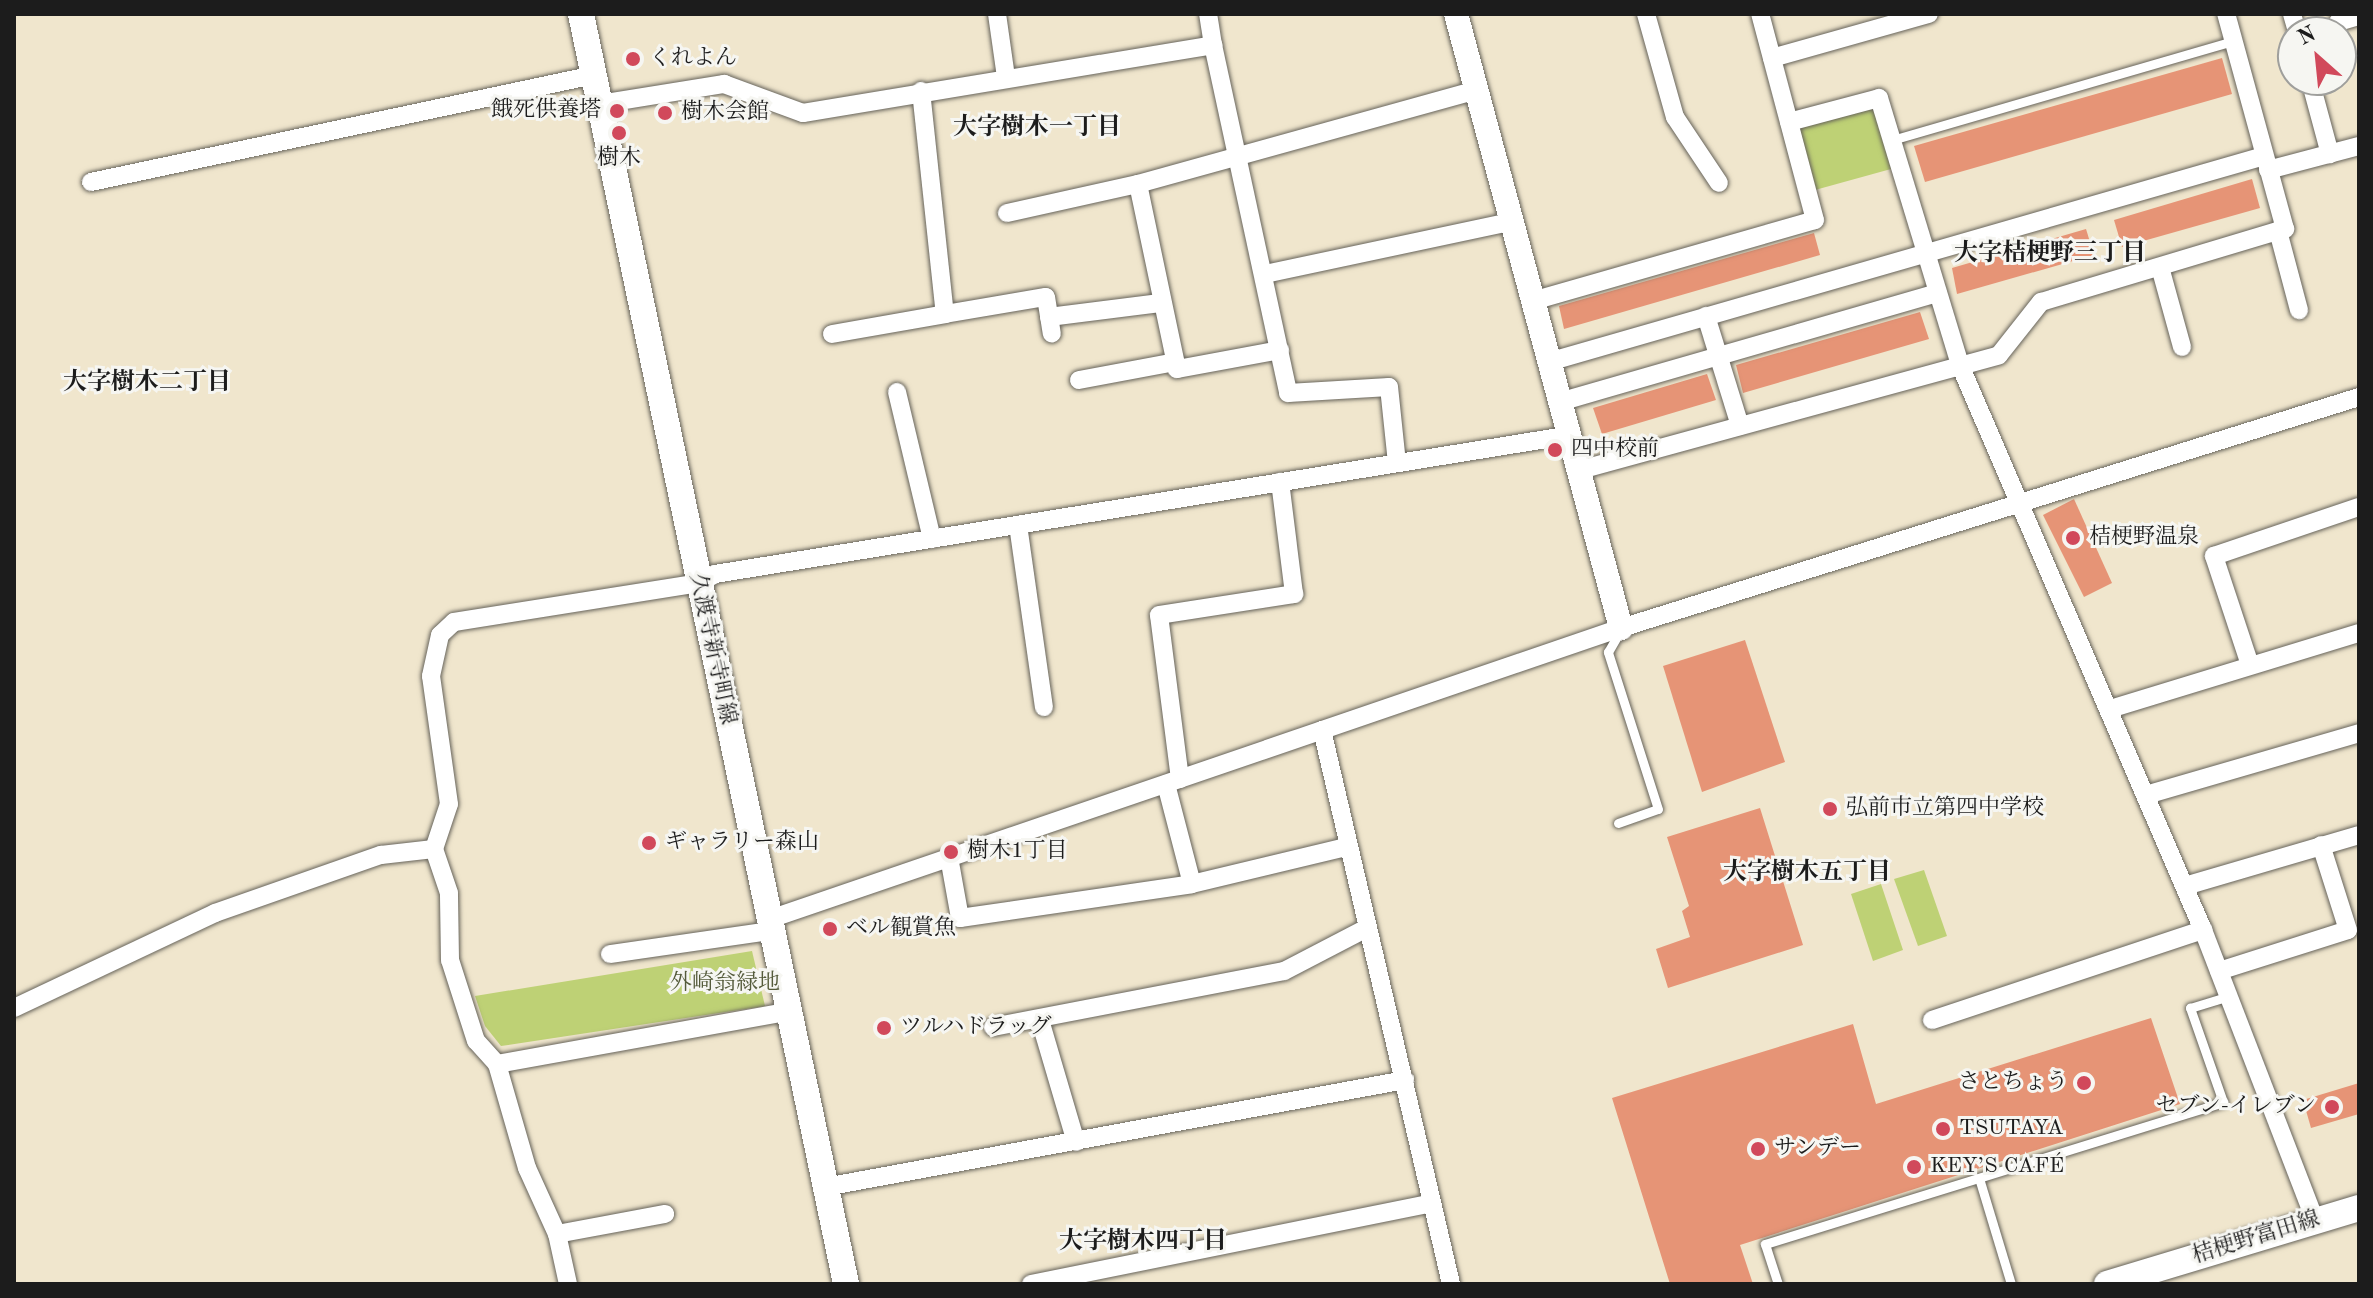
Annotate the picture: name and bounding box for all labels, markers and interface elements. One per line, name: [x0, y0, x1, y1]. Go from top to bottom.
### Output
north arrow: [2277, 16, 2357, 96]
text: N: [2295, 23, 2319, 50]
place label: くれよん: [649, 46, 737, 72]
marker: くれよん: [624, 50, 642, 68]
place label: 餓死供養塔: [491, 98, 601, 124]
place label: 樹木会館: [681, 100, 769, 126]
marker: 餓死供養塔: [608, 102, 626, 120]
marker: 樹木会館: [656, 104, 674, 122]
district label: 大字樹木一丁目: [953, 115, 1121, 143]
marker: 樹木: [610, 124, 628, 142]
place label: 樹木: [597, 146, 641, 172]
district label: 大字桔梗野三丁目: [1954, 241, 2146, 269]
district label: 大字樹木二丁目: [63, 370, 231, 398]
place label: 四中校前: [1571, 437, 1659, 463]
marker: 四中校前: [1546, 441, 1564, 459]
place label: 桔梗野温泉: [2089, 525, 2199, 551]
marker: 桔梗野温泉: [2064, 529, 2082, 547]
street label: 久渡寺新寺町線: [683, 571, 741, 727]
place label: 弘前市立第四中学校: [1846, 796, 2044, 822]
marker: 弘前市立第四中学校: [1821, 800, 1839, 818]
place label: ギャラリー森山: [665, 830, 819, 856]
marker: ギャラリー森山: [640, 834, 658, 852]
place label: 樹木1丁目: [967, 839, 1068, 865]
marker: 樹木1丁目: [942, 843, 960, 861]
district label: 大字樹木五丁目: [1723, 860, 1891, 888]
place label: ベル観賞魚: [846, 916, 956, 942]
marker: ベル観賞魚: [821, 920, 839, 938]
park label: 外崎翁緑地: [670, 971, 780, 997]
place label: ツルハドラッグ: [900, 1015, 1054, 1041]
marker: ツルハドラッグ: [875, 1019, 893, 1037]
place label: さとちょう: [1958, 1070, 2068, 1096]
marker: さとちょう: [2075, 1074, 2093, 1092]
place label: セブン-イレブン: [2154, 1094, 2316, 1120]
marker: セブン-イレブン: [2323, 1098, 2341, 1116]
place label: TSUTAYA: [1959, 1116, 2063, 1142]
marker: TSUTAYA: [1934, 1120, 1952, 1138]
place label: サンデー: [1774, 1136, 1862, 1162]
marker: サンデー: [1749, 1140, 1767, 1158]
place label: KEY’S CAFÉ: [1930, 1154, 2064, 1180]
marker: KEY’S CAFÉ: [1905, 1158, 1923, 1176]
street label: 桔梗野富田線: [2189, 1206, 2323, 1270]
district label: 大字樹木四丁目: [1059, 1229, 1227, 1257]

